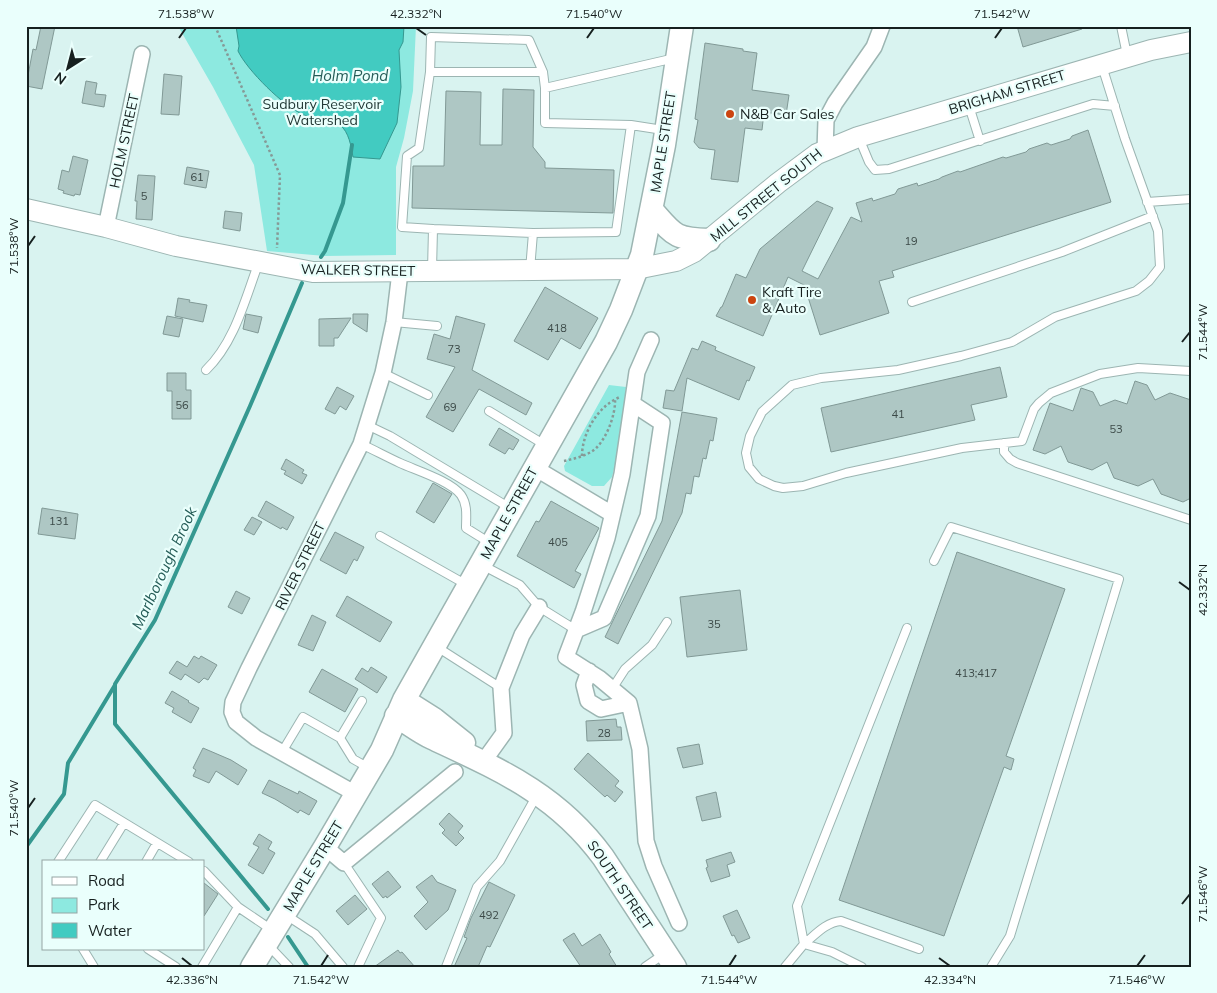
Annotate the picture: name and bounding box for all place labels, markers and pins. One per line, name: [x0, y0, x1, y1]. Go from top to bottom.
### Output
place label: N&B Car Sales: [740, 105, 835, 123]
marker: N&B Car Sales: [724, 108, 736, 120]
place label: Kraft Tire & Auto: [762, 283, 822, 317]
marker: Kraft Tire & Auto: [746, 294, 758, 306]

